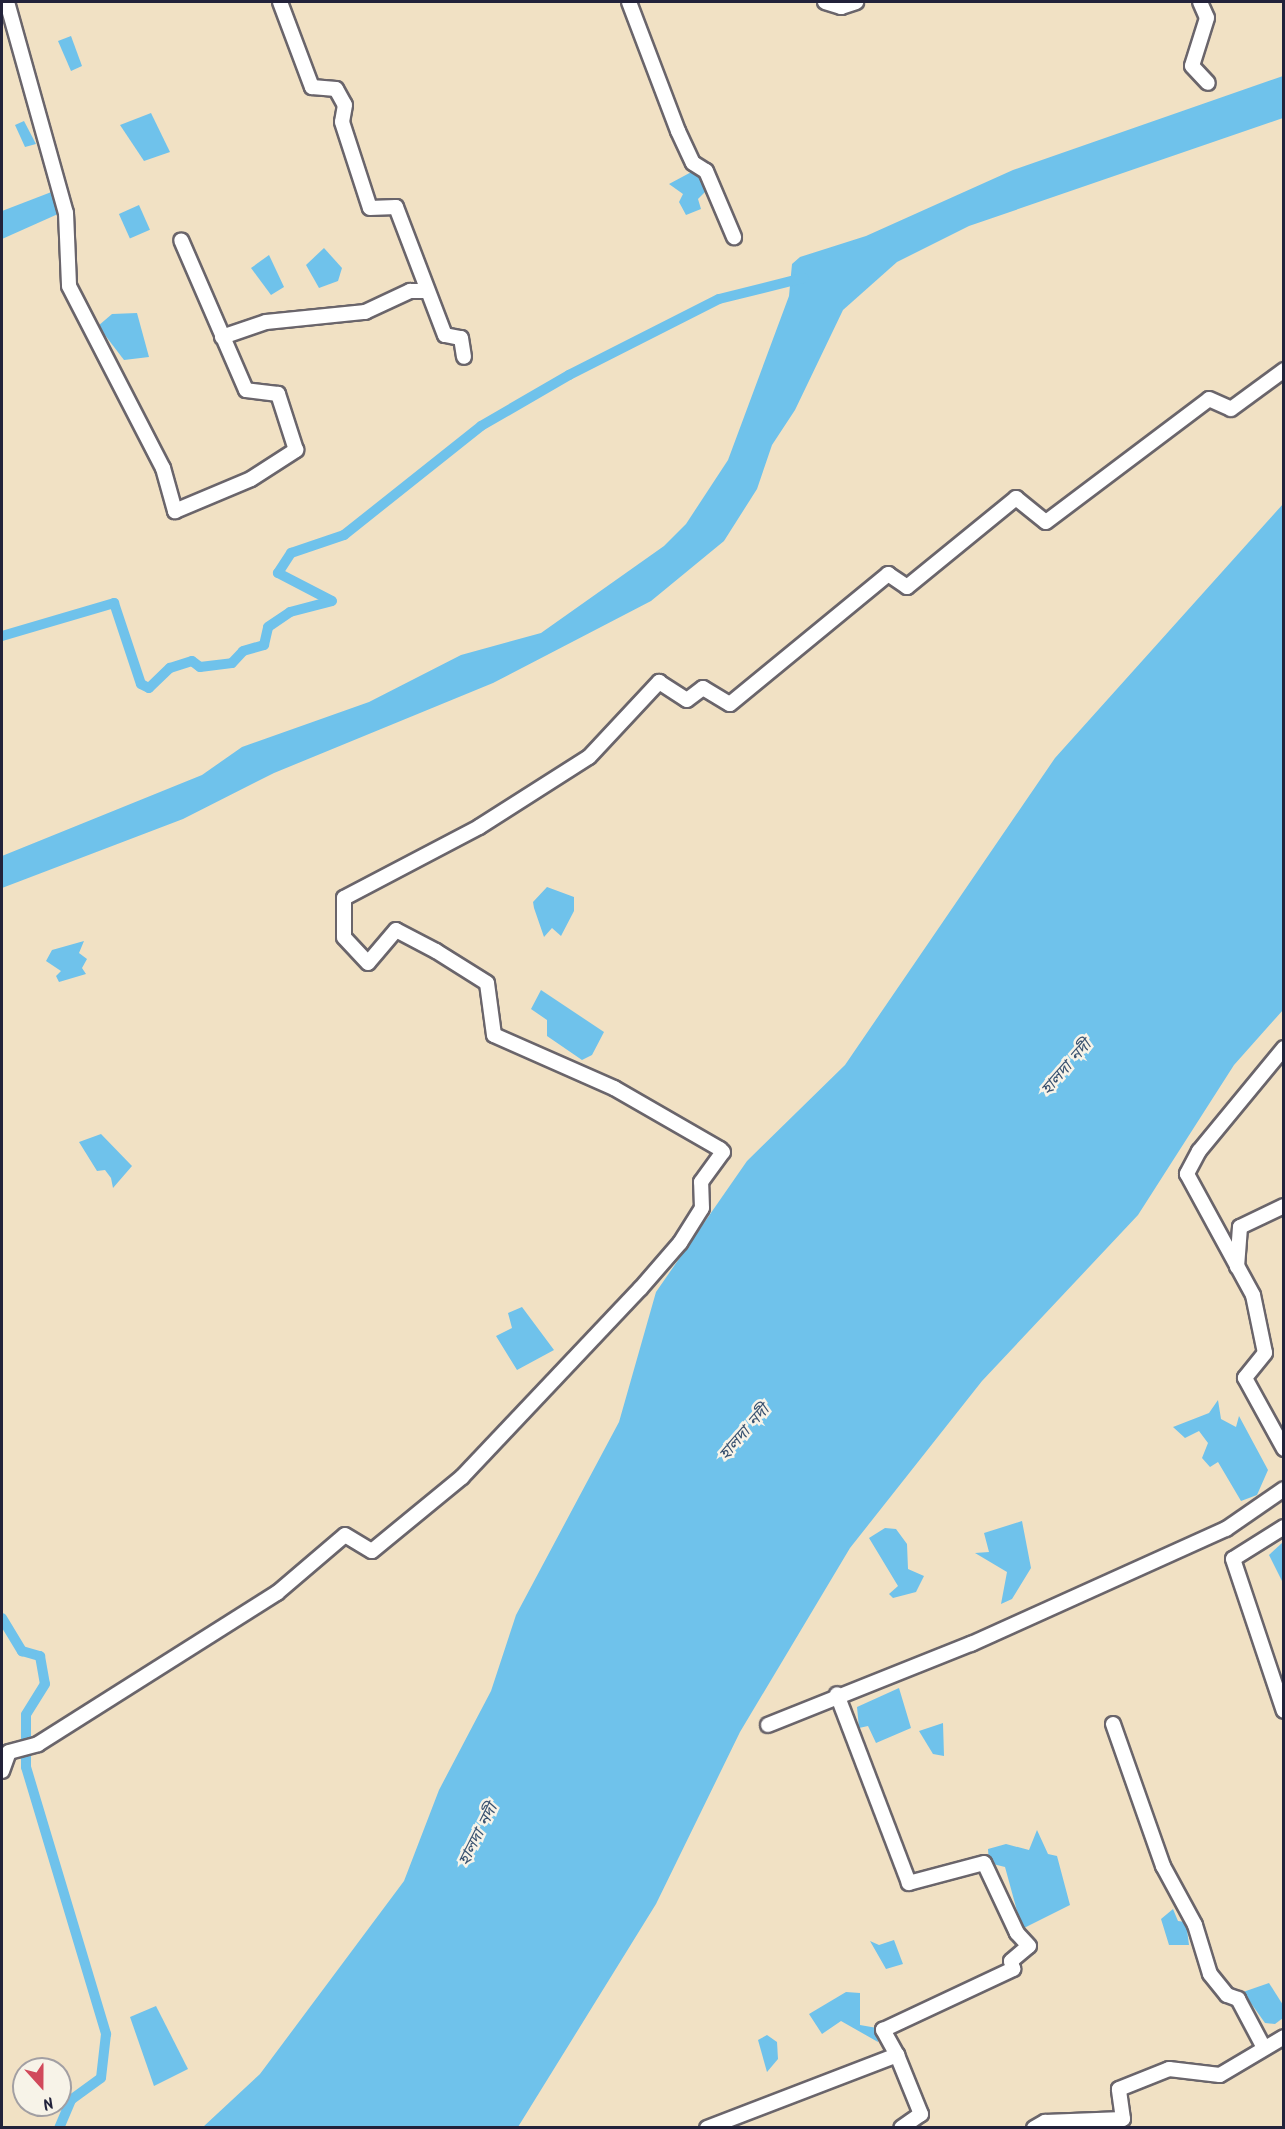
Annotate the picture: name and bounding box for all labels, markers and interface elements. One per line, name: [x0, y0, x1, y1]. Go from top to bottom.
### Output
water label: হালদা নদী: [1038, 1037, 1096, 1099]
water label: হালদা নদী: [716, 1402, 774, 1464]
water label: হালদা নদী: [455, 1801, 503, 1869]
north arrow: [12, 2057, 72, 2117]
text: N: [39, 2089, 57, 2116]

